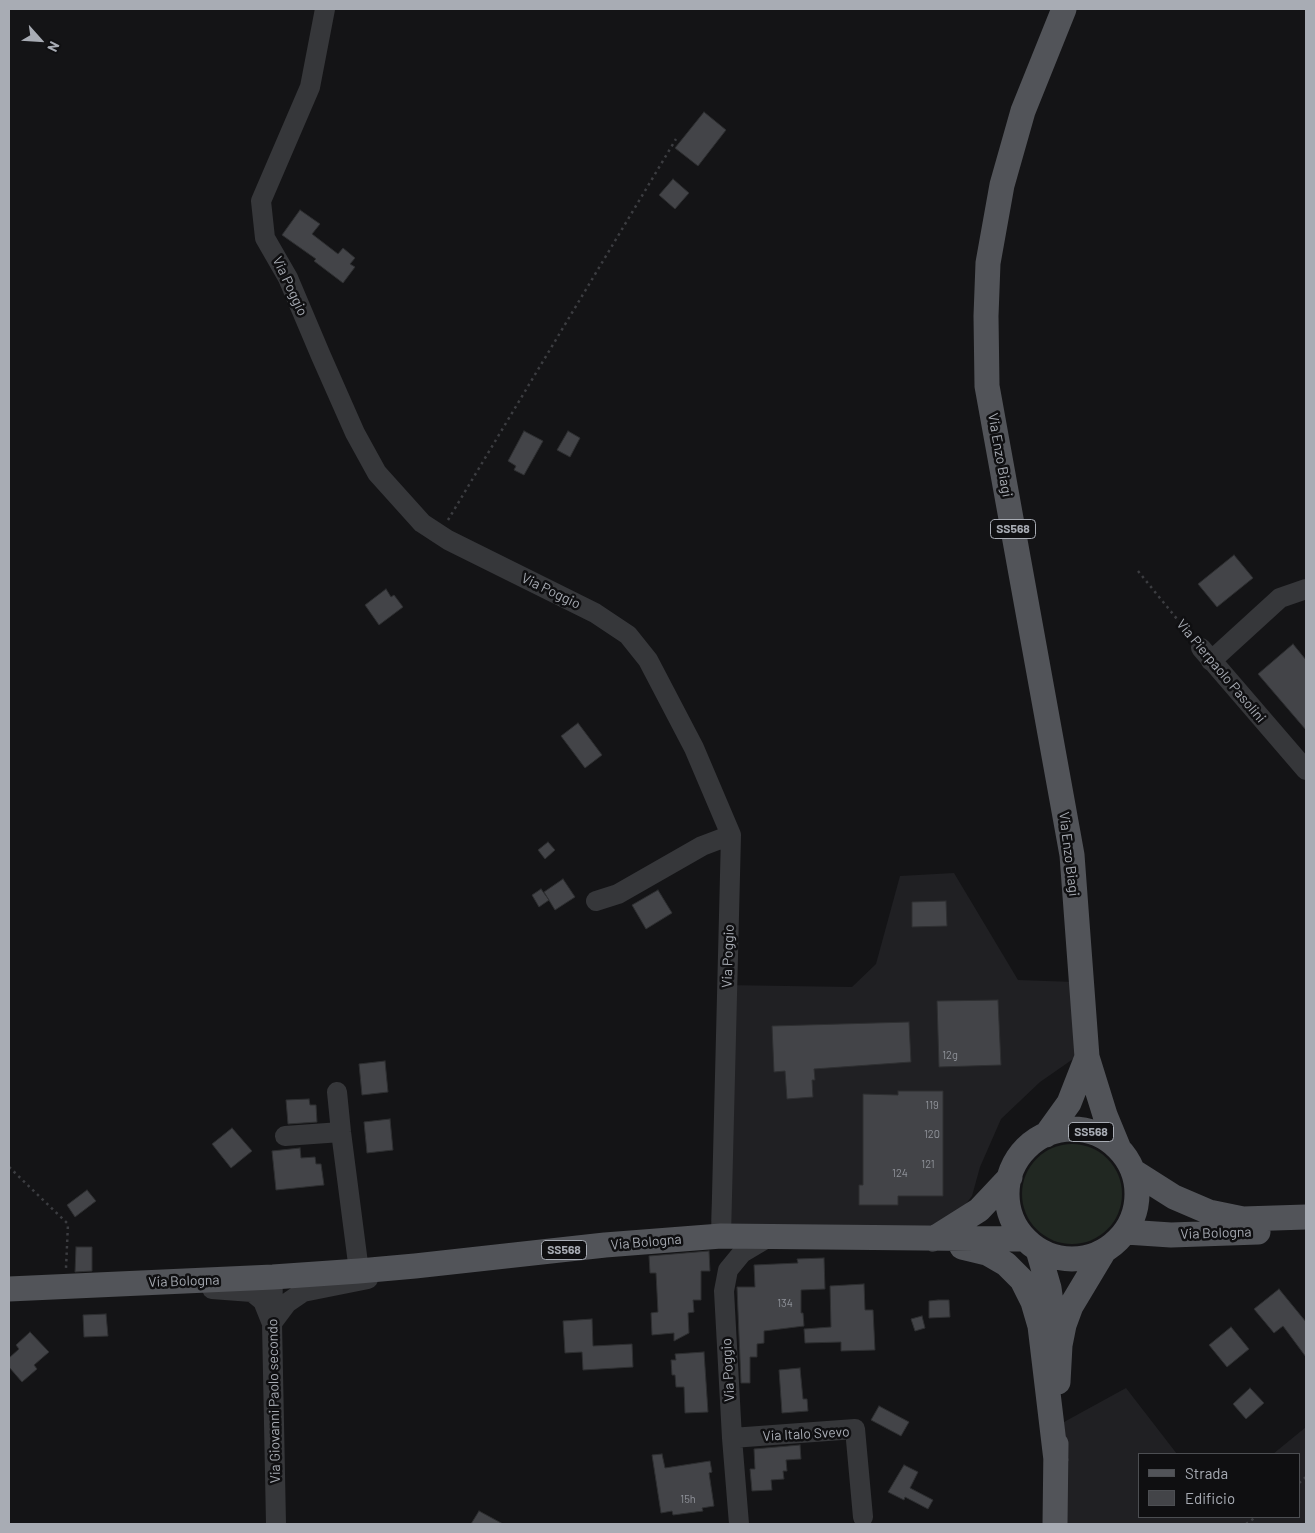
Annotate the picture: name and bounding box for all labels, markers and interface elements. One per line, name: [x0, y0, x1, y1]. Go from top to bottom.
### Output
north arrow: [15, 15, 65, 65]
text: N: [44, 39, 64, 55]
street label: Via Poggio: [269, 254, 311, 318]
street label: Via Enzo Biagi: [984, 412, 1016, 498]
road number: SS568: [990, 520, 1036, 538]
street label: Via Poggio: [519, 570, 583, 612]
street label: Via Pierpaolo Pasolini: [1173, 616, 1269, 726]
street label: Via Enzo Biagi: [1055, 811, 1083, 897]
street label: Via Poggio: [718, 924, 738, 988]
house number: 12g: [942, 1048, 958, 1062]
house number: 119: [925, 1098, 939, 1112]
road number: SS568: [1068, 1122, 1114, 1142]
house number: 120: [924, 1127, 940, 1141]
house number: 121: [921, 1157, 935, 1171]
house number: 124: [892, 1166, 908, 1180]
street label: Via Bologna: [1180, 1223, 1252, 1243]
street label: Via Bologna: [610, 1231, 682, 1253]
road number: SS568: [542, 1240, 586, 1260]
street label: Via Bologna: [148, 1271, 220, 1291]
house number: 134: [777, 1296, 793, 1310]
street label: Via Giovanni Paolo secondo: [264, 1318, 284, 1484]
street label: Via Poggio: [718, 1338, 738, 1402]
street label: Via Italo Svevo: [762, 1423, 850, 1445]
legend: [1138, 1453, 1300, 1518]
text: Strada: [1185, 1464, 1228, 1482]
text: Edificio: [1185, 1489, 1235, 1507]
house number: 15h: [680, 1492, 696, 1506]

